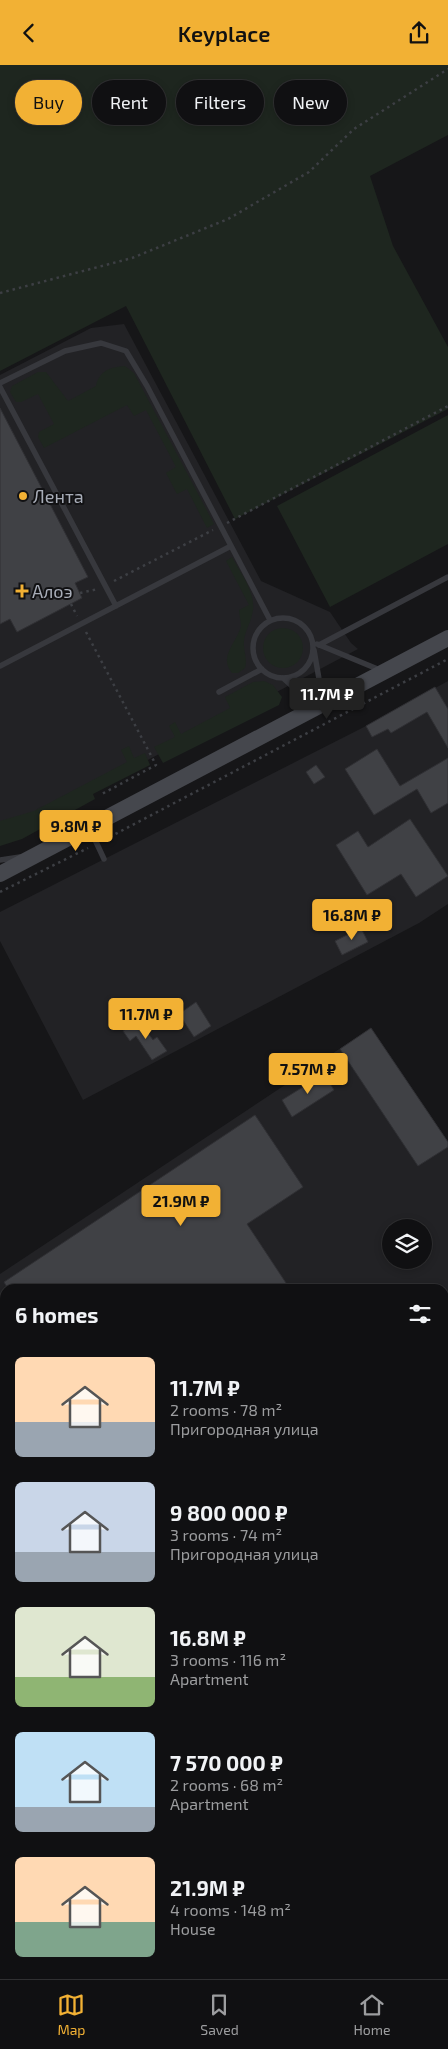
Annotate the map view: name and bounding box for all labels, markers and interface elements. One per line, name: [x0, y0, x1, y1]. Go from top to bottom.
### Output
icon: back: [15, 19, 43, 47]
icon: share: [405, 19, 433, 47]
text: Keyplace: [178, 20, 270, 46]
chip: Buy: [15, 80, 82, 125]
chip: Rent: [92, 80, 166, 125]
chip: Filters: [176, 80, 264, 125]
chip: New: [274, 80, 347, 125]
place label: Лента: [33, 485, 84, 507]
marker: Лента: [17, 490, 29, 502]
place label: Алоэ: [32, 580, 73, 602]
marker: Алоэ: [16, 585, 28, 597]
pin: 11.7M ₽: [281, 677, 373, 720]
text: 11.7M ₽: [300, 684, 354, 703]
pin: 9.8M ₽: [35, 809, 117, 852]
text: 9.8M ₽: [51, 816, 101, 835]
pin: 16.8M ₽: [306, 899, 398, 941]
text: 16.8M ₽: [323, 905, 381, 924]
pin: 11.7M ₽: [100, 997, 192, 1040]
text: 11.7M ₽: [119, 1004, 173, 1023]
pin: 7.57M ₽: [262, 1053, 354, 1095]
text: 7.57M ₽: [280, 1059, 336, 1078]
pin: 21.9M ₽: [135, 1185, 227, 1227]
text: 21.9M ₽: [152, 1191, 210, 1210]
map controls: [382, 1219, 432, 1269]
button: layers: [382, 1219, 432, 1269]
icon: filters: [406, 1300, 434, 1328]
text: 6 homes: [15, 1302, 98, 1327]
text: 11.7M ₽: [170, 1375, 240, 1400]
icon: home: [55, 1377, 115, 1437]
text: 2 rooms · 78 m²: [170, 1400, 282, 1419]
text: Пригородная улица: [170, 1419, 319, 1438]
text: 9 800 000 ₽: [170, 1500, 288, 1525]
icon: home: [55, 1502, 115, 1562]
text: 3 rooms · 74 m²: [170, 1525, 282, 1544]
text: Пригородная улица: [170, 1544, 319, 1563]
text: 16.8M ₽: [170, 1625, 246, 1650]
icon: home: [55, 1627, 115, 1687]
text: 3 rooms · 116 m²: [170, 1650, 286, 1669]
text: Apartment: [170, 1669, 249, 1688]
text: 7 570 000 ₽: [170, 1750, 283, 1775]
icon: home: [55, 1752, 115, 1812]
text: 2 rooms · 68 m²: [170, 1775, 283, 1794]
text: Apartment: [170, 1794, 249, 1813]
text: 21.9M ₽: [170, 1875, 245, 1900]
icon: home: [55, 1877, 115, 1937]
text: 4 rooms · 148 m²: [170, 1900, 291, 1919]
text: House: [170, 1919, 216, 1938]
tab: Map: [57, 1991, 85, 2038]
tab: Saved: [200, 1991, 239, 2038]
tab: Home: [354, 1991, 391, 2038]

